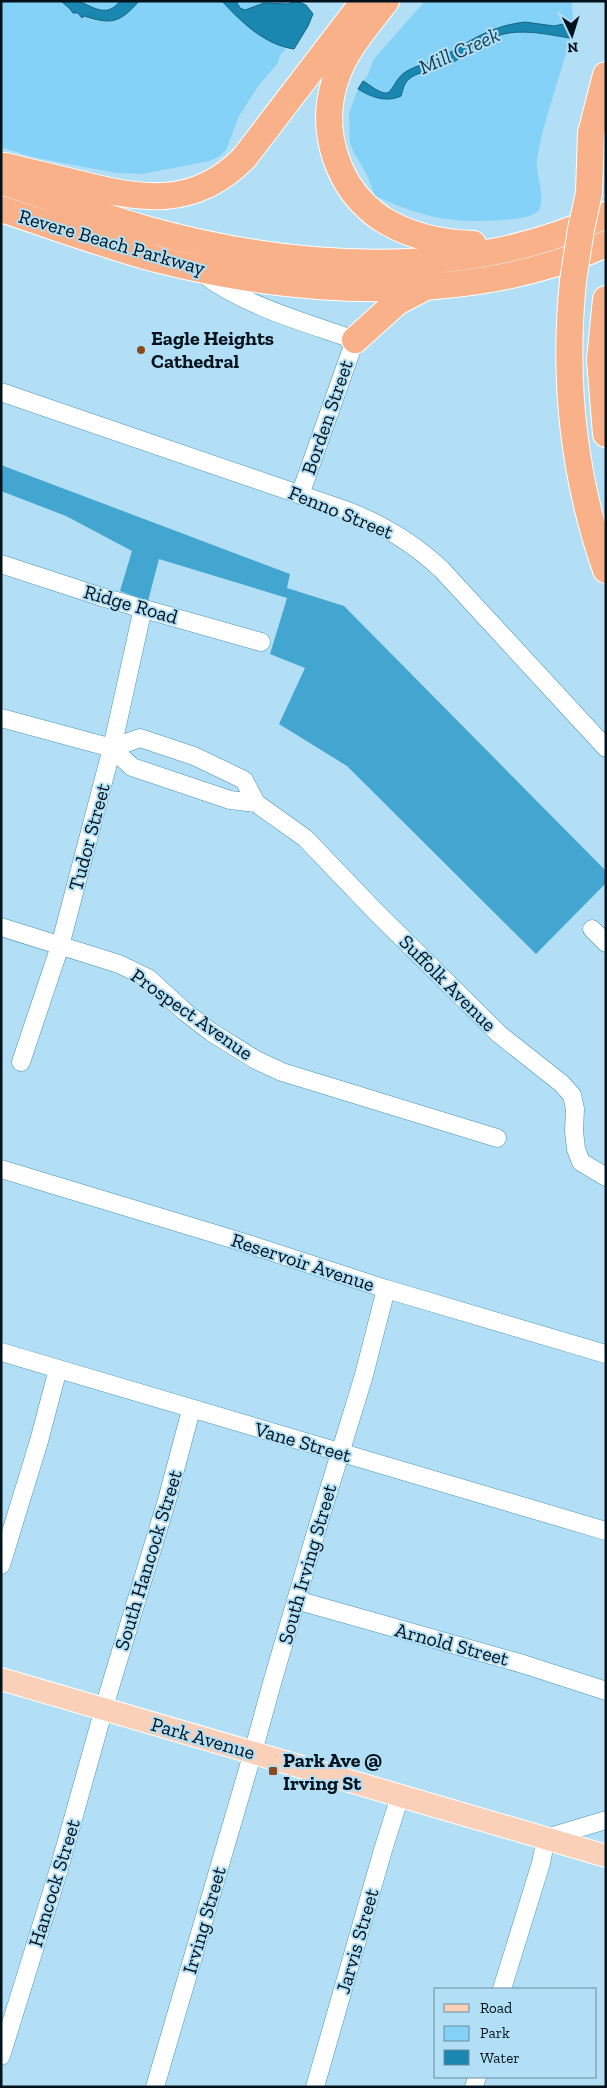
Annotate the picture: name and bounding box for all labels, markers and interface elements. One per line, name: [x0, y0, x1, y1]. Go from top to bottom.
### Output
north arrow: [547, 10, 597, 60]
water label: Mill Creek: [415, 22, 503, 79]
text: N: [567, 39, 579, 56]
street label: Revere Beach Parkway: [16, 204, 209, 280]
place label: Eagle Heights Cathedral: [151, 326, 274, 373]
marker: Eagle Heights Cathedral: [135, 344, 147, 356]
street label: Borden Street: [296, 356, 358, 478]
street label: Fenno Street: [285, 480, 397, 544]
street label: Ridge Road: [81, 579, 181, 629]
street label: Tudor Street: [63, 780, 115, 893]
street label: Suffolk Avenue: [394, 929, 502, 1037]
street label: Prospect Avenue: [126, 963, 258, 1065]
street label: Reservoir Avenue: [228, 1228, 378, 1296]
street label: Vane Street: [251, 1416, 355, 1467]
street label: South Hancock Street: [109, 1466, 187, 1653]
street label: South Irving Street: [273, 1481, 341, 1647]
street label: Arnold Street: [393, 1617, 512, 1671]
street label: Park Avenue: [148, 1712, 258, 1764]
place label: Park Ave @ Irving St: [283, 1748, 382, 1795]
marker: Park Ave @ Irving St: [267, 1765, 279, 1777]
street label: Hancock Street: [23, 1816, 85, 1950]
street label: Irving Street: [177, 1863, 231, 1976]
street label: Jarvis Street: [331, 1885, 384, 1996]
legend: [434, 1988, 597, 2078]
text: Road: [480, 1999, 513, 2017]
text: Park: [480, 2024, 510, 2042]
text: Water: [480, 2049, 520, 2067]

